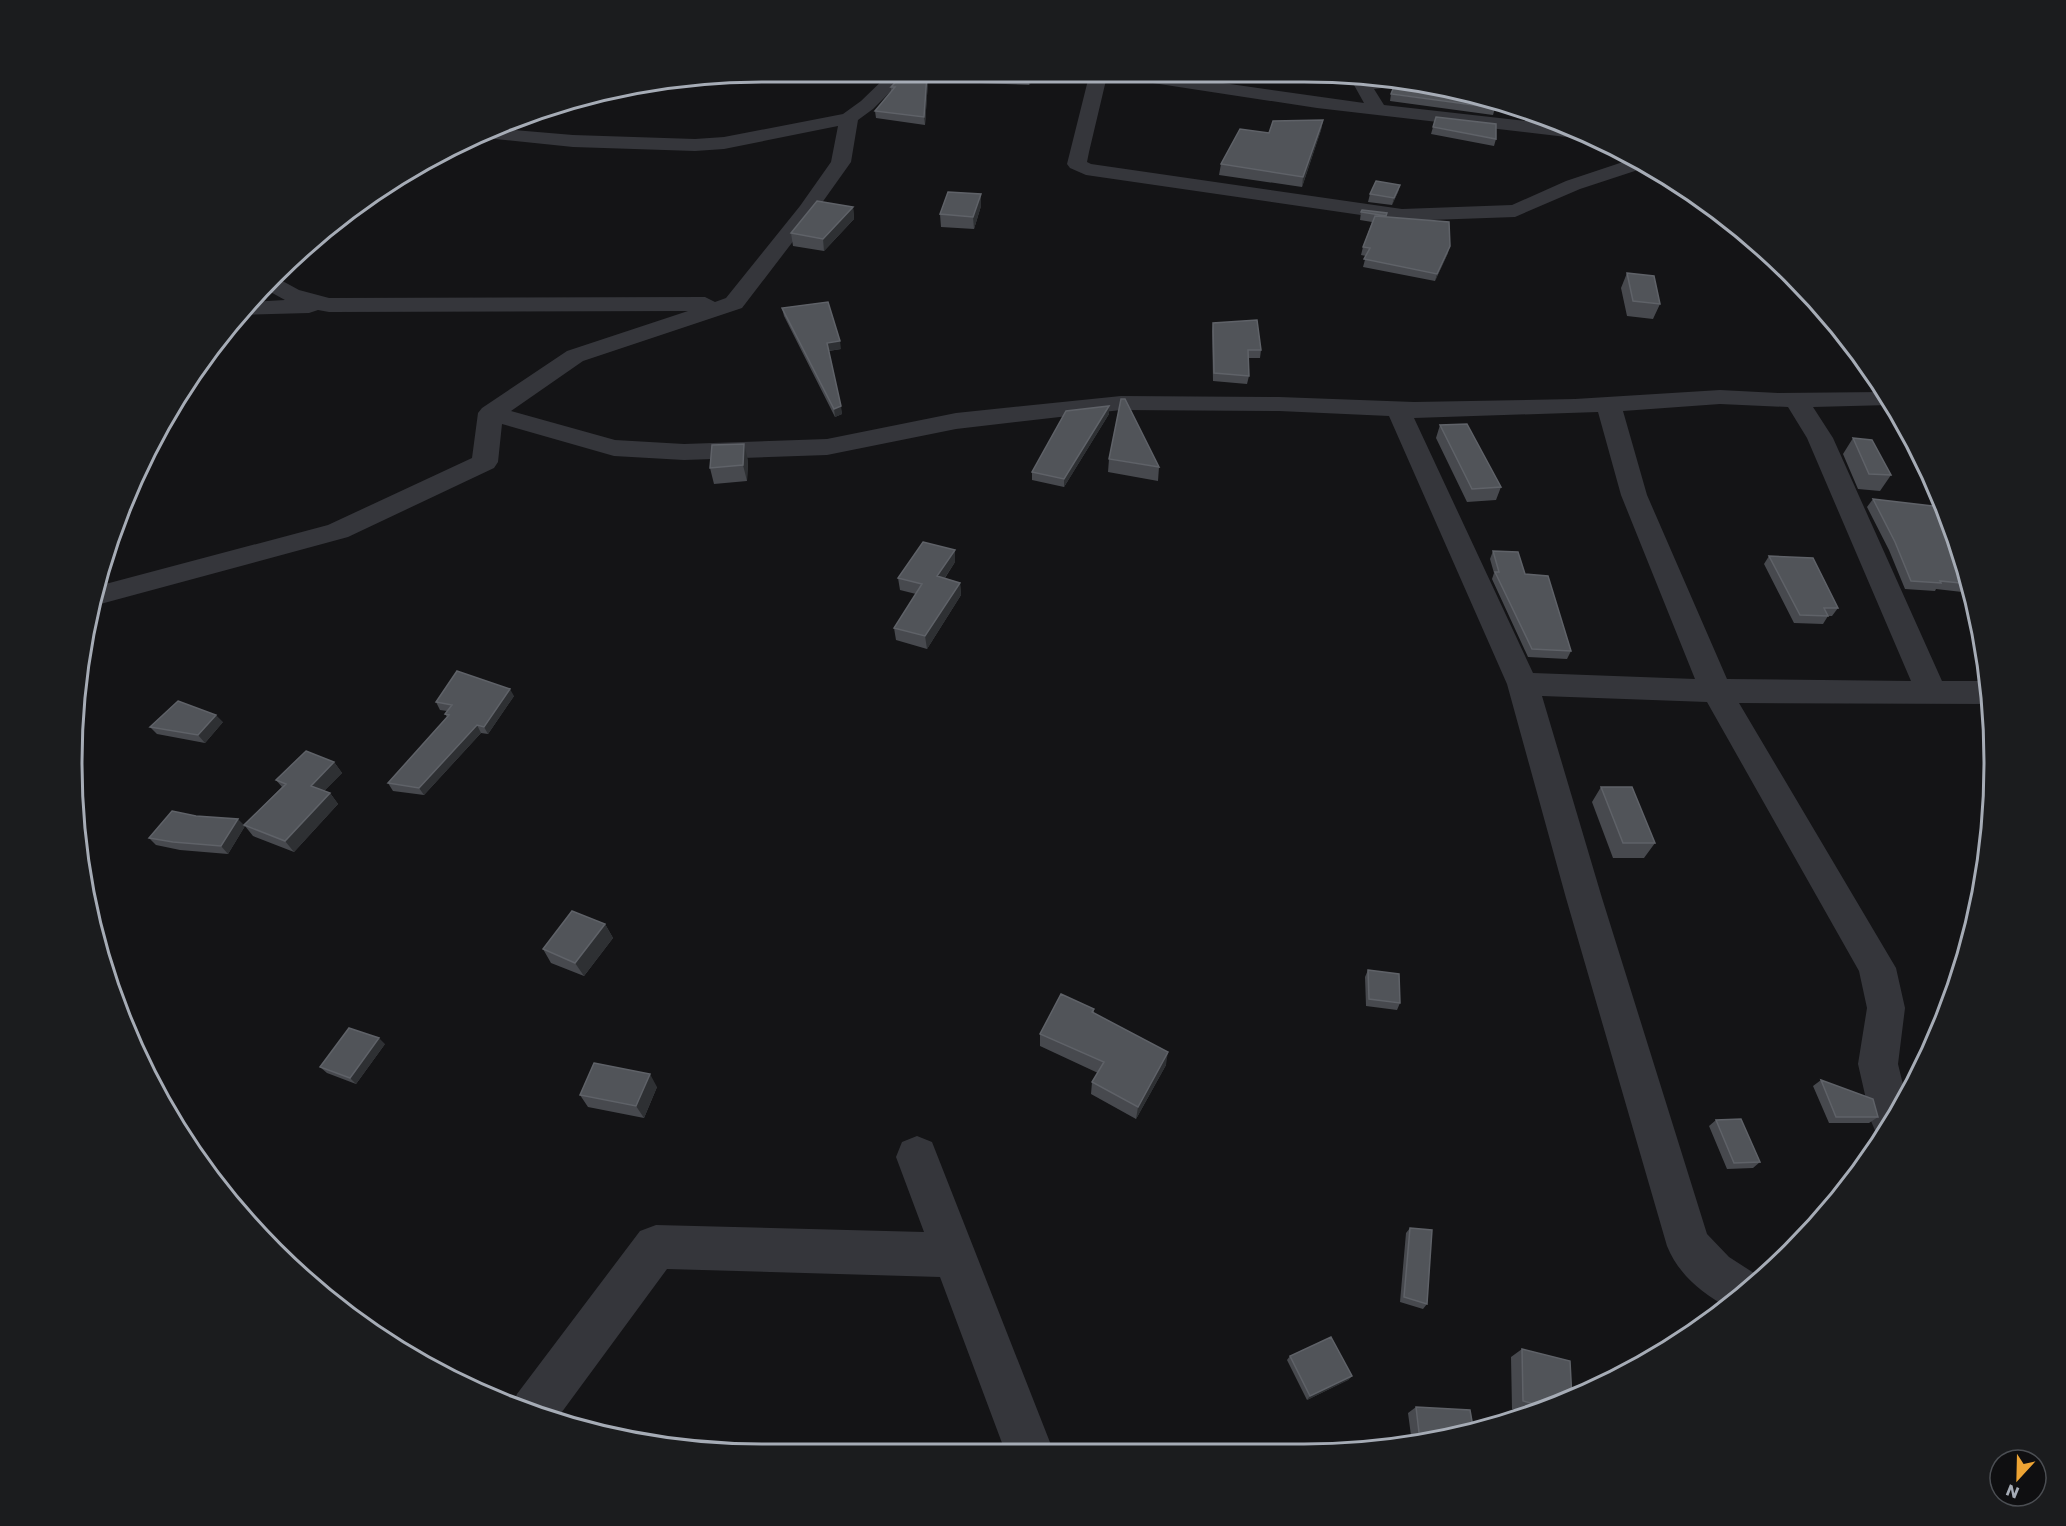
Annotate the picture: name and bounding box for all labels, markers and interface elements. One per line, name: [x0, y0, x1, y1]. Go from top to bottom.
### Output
north arrow: [1988, 1448, 2048, 1508]
text: N: [2003, 1479, 2022, 1504]

